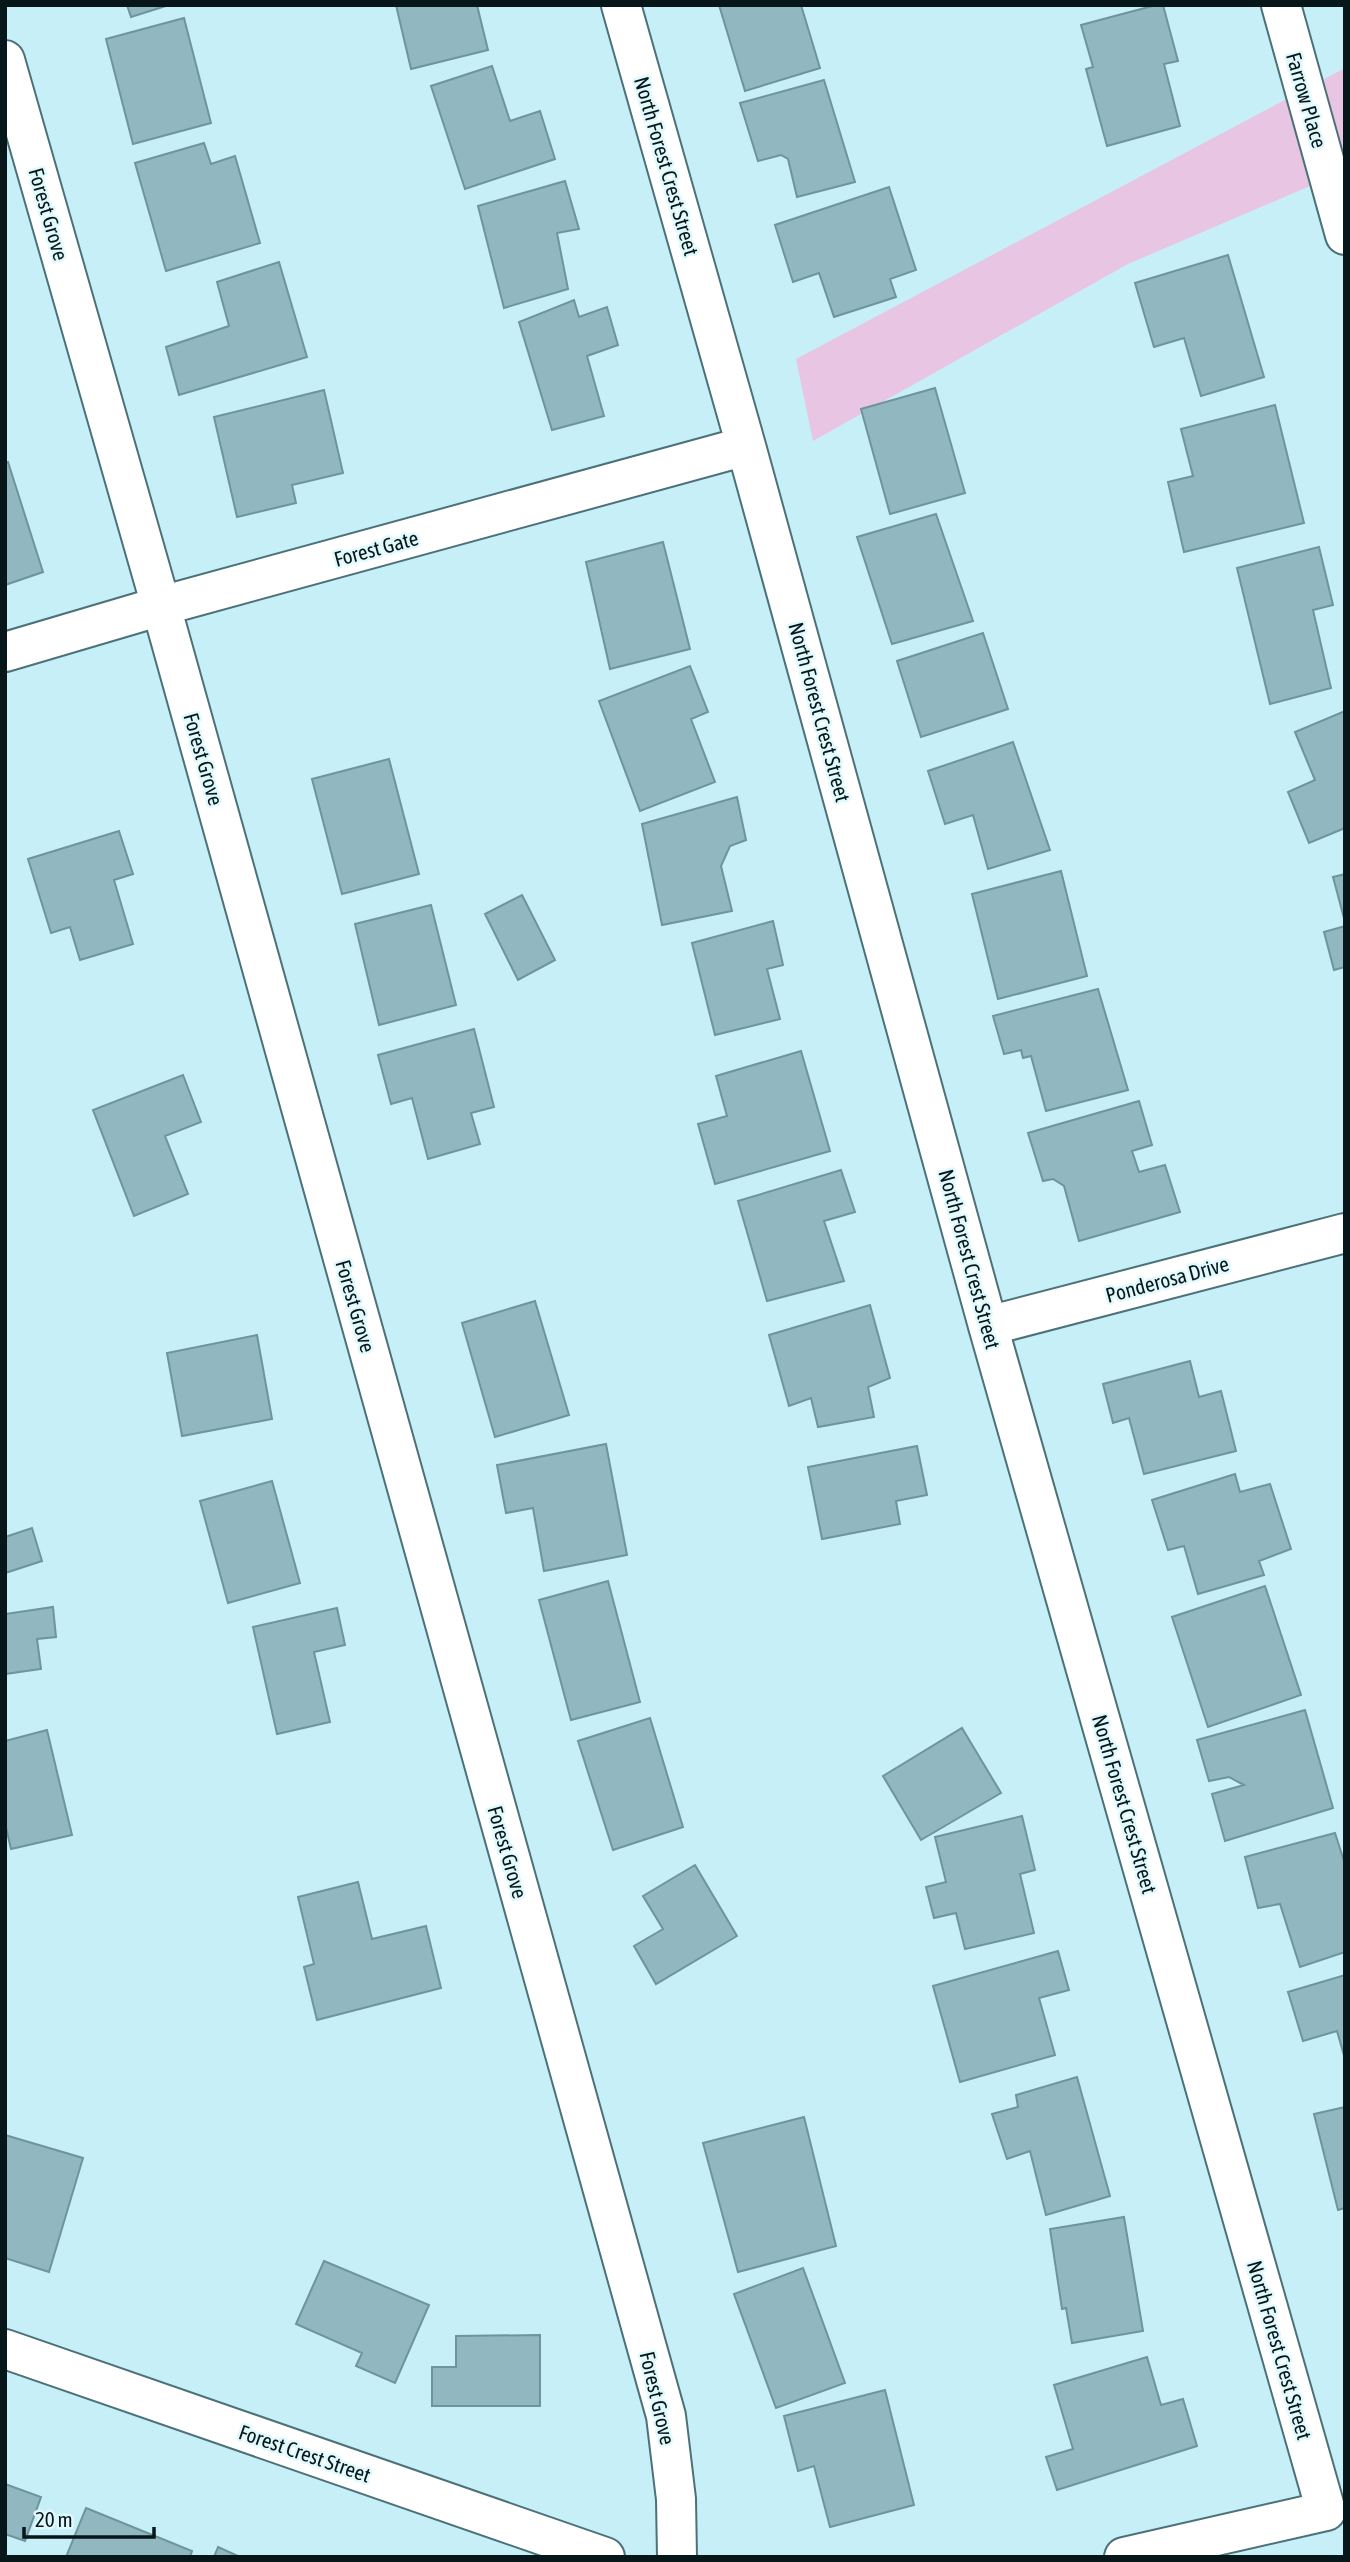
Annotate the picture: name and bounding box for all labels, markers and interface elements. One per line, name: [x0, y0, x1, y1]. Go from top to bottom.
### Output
street label: Farrow Place: [1282, 49, 1332, 151]
street label: North Forest Crest Street: [630, 74, 704, 258]
street label: Forest Grove: [24, 165, 74, 263]
street label: Forest Gate: [331, 525, 421, 571]
street label: North Forest Crest Street: [784, 620, 856, 804]
street label: Forest Grove: [179, 710, 229, 808]
street label: North Forest Crest Street: [934, 1167, 1006, 1351]
street label: Ponderosa Drive: [1103, 1251, 1231, 1307]
street label: Forest Grove: [331, 1257, 381, 1355]
street label: North Forest Crest Street: [1088, 1712, 1162, 1896]
street label: Forest Grove: [483, 1803, 533, 1901]
street label: North Forest Crest Street: [1243, 2258, 1317, 2442]
street label: Forest Grove: [636, 2349, 680, 2447]
street label: Forest Crest Street: [236, 2419, 374, 2487]
scale bar: [24, 2496, 154, 2540]
text: 20 m: [35, 2507, 73, 2531]

